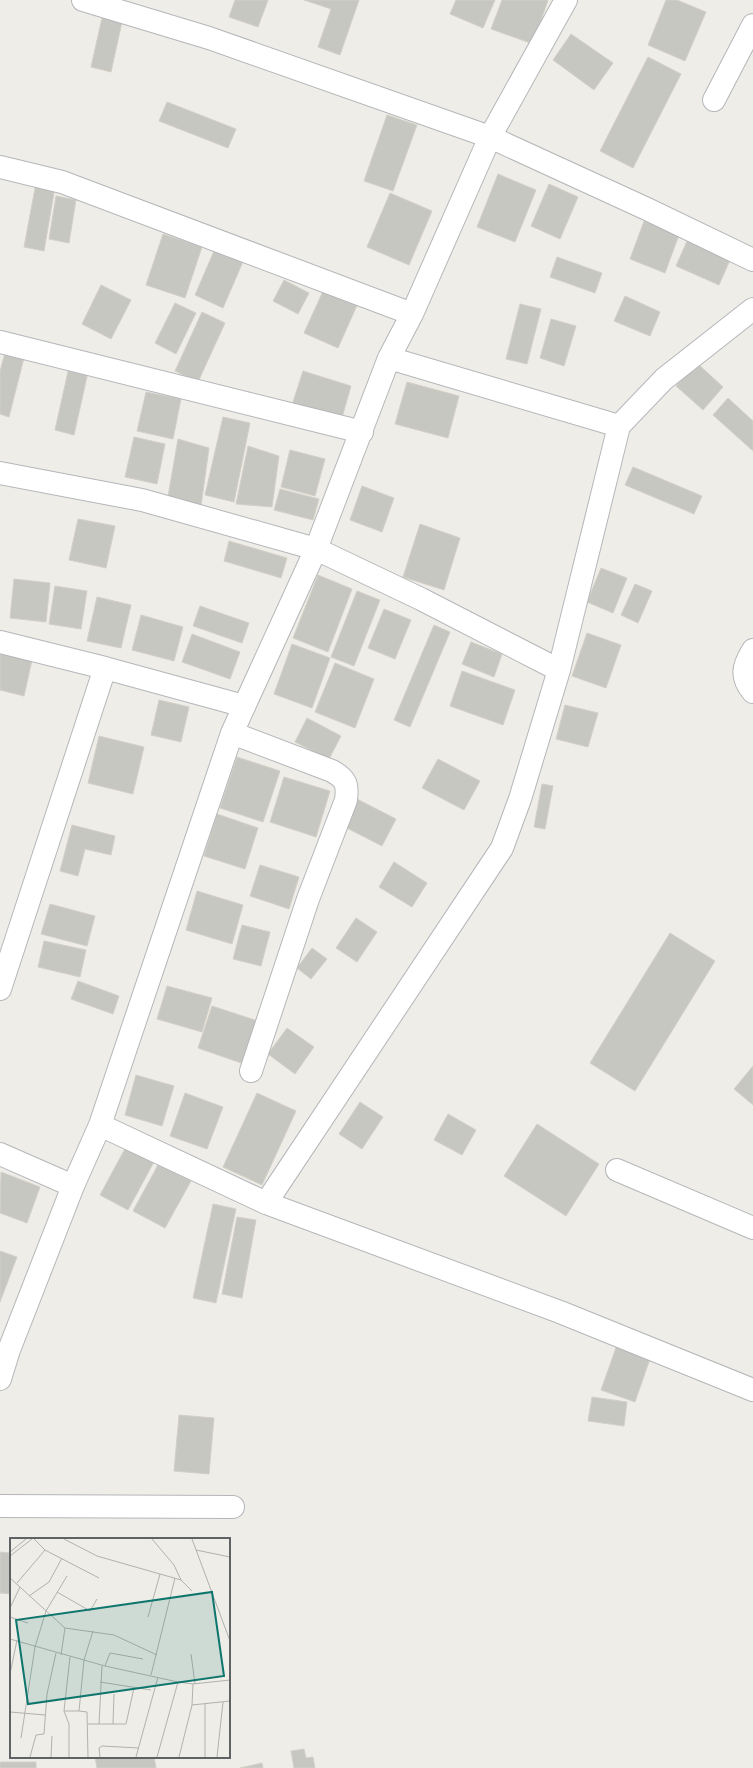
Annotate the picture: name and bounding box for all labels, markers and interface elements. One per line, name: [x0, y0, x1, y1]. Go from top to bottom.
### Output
inset map: [10, 1538, 230, 1758]

